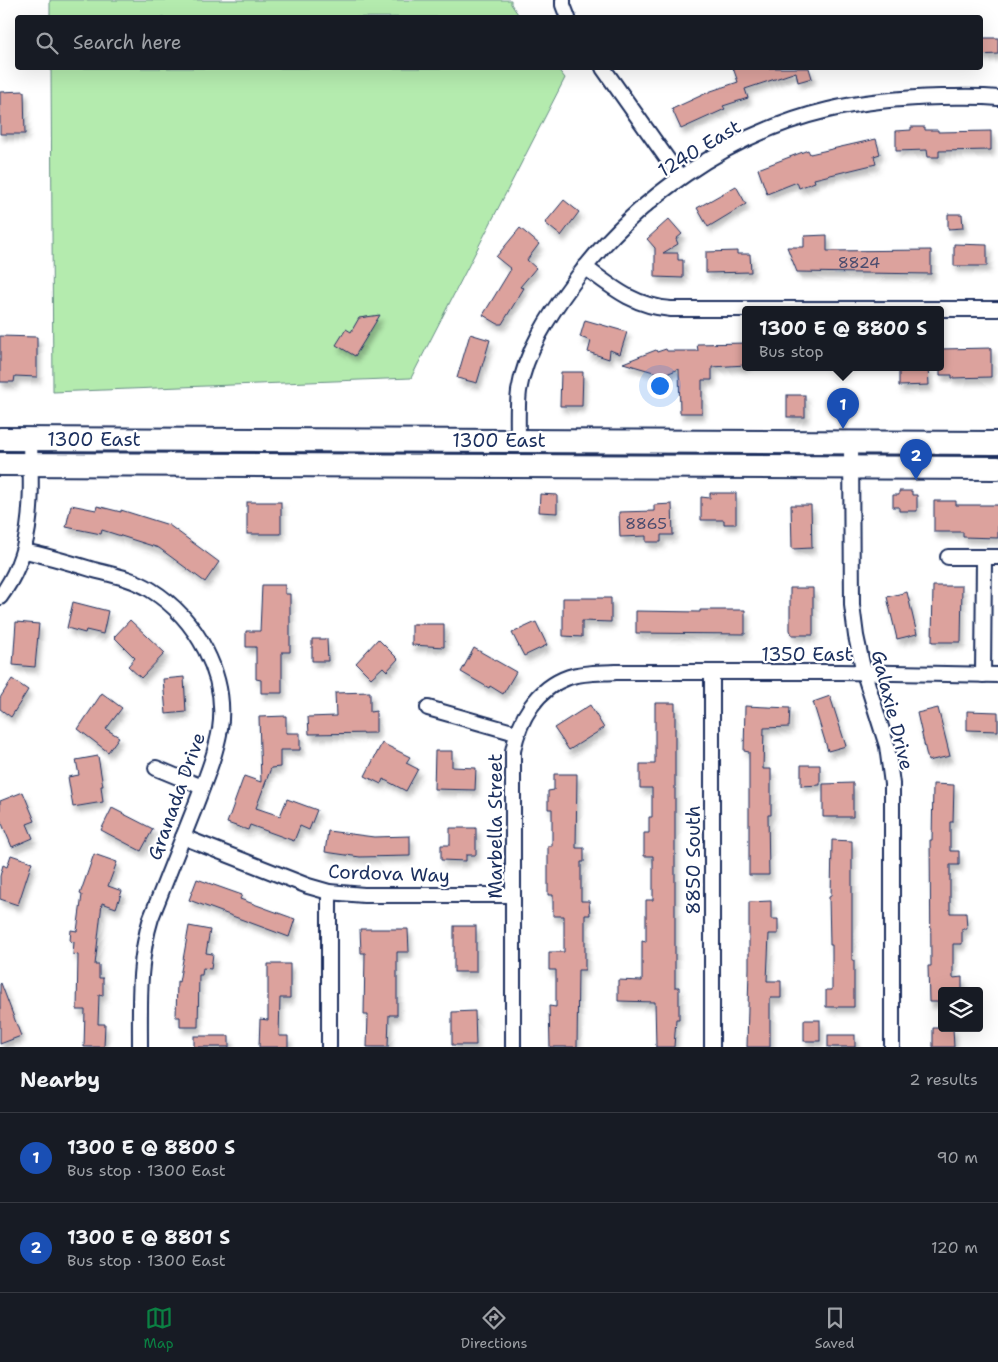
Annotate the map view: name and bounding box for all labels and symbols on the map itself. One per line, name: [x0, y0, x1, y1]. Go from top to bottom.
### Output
street label: 1240 East: [653, 114, 745, 183]
house number: 8824: [838, 252, 880, 273]
your location: [647, 373, 673, 399]
pin: 1: [827, 388, 859, 429]
street label: 1300 East: [47, 427, 141, 452]
street label: 1300 East: [452, 428, 546, 453]
pin: 2: [900, 439, 932, 480]
house number: 8865: [625, 513, 667, 534]
street label: 1350 East: [761, 642, 853, 667]
street label: Galaxie Drive: [866, 648, 919, 773]
street label: Granada Drive: [142, 729, 211, 863]
street label: Marbella Street: [483, 753, 508, 899]
street label: 8850 South: [681, 805, 706, 915]
street label: Cordova Way: [328, 859, 450, 888]

